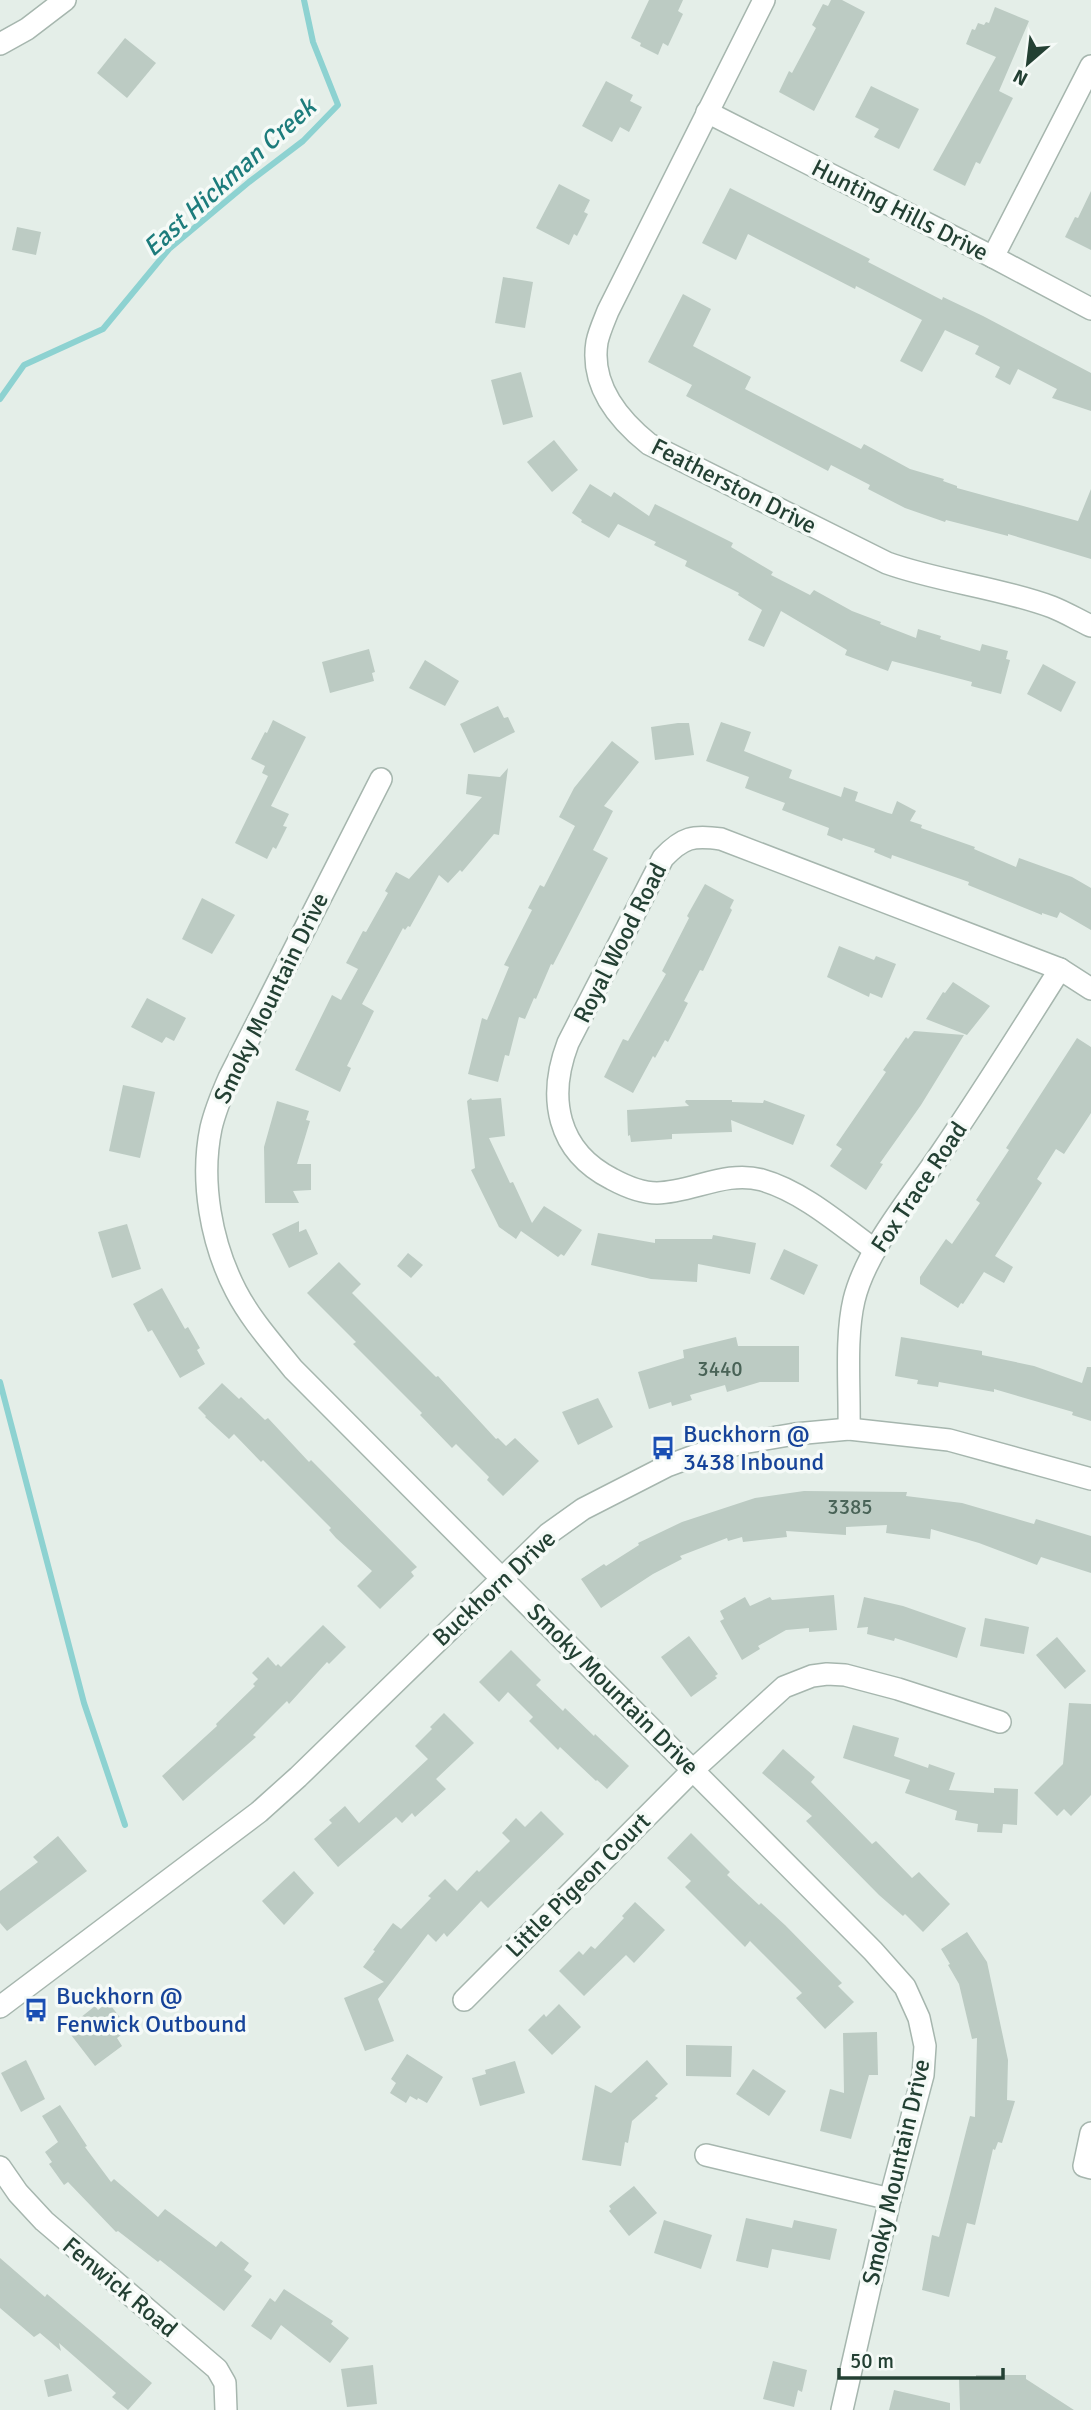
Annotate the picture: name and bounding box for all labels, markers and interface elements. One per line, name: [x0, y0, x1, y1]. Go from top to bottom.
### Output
north arrow: [993, 28, 1063, 98]
text: N: [1009, 63, 1032, 91]
water label: East Hickman Creek: [137, 90, 324, 264]
street label: Hunting Hills Drive: [807, 152, 993, 268]
street label: Featherston Drive: [646, 431, 822, 541]
street label: Royal Wood Road: [567, 858, 673, 1028]
street label: Smoky Mountain Drive: [207, 888, 335, 1108]
street label: Fox Trace Road: [864, 1116, 974, 1258]
house number: 3440: [697, 1356, 743, 1382]
place label: Buckhorn @ 3438 Inbound: [683, 1419, 824, 1477]
bus stop icon: Buckhorn @ 3438 Inbound: [649, 1434, 677, 1462]
house number: 3385: [827, 1494, 873, 1520]
street label: Buckhorn Drive: [426, 1523, 562, 1653]
street label: Smoky Mountain Drive: [521, 1597, 705, 1781]
street label: Little Pigeon Court: [499, 1806, 657, 1964]
place label: Buckhorn @ Fenwick Outbound: [56, 1981, 247, 2039]
bus stop icon: Buckhorn @ Fenwick Outbound: [22, 1996, 50, 2024]
street label: Smoky Mountain Drive: [855, 2056, 937, 2288]
street label: Fenwick Road: [56, 2230, 184, 2344]
scale bar: [839, 2336, 1004, 2380]
text: 50 m: [850, 2348, 894, 2374]

